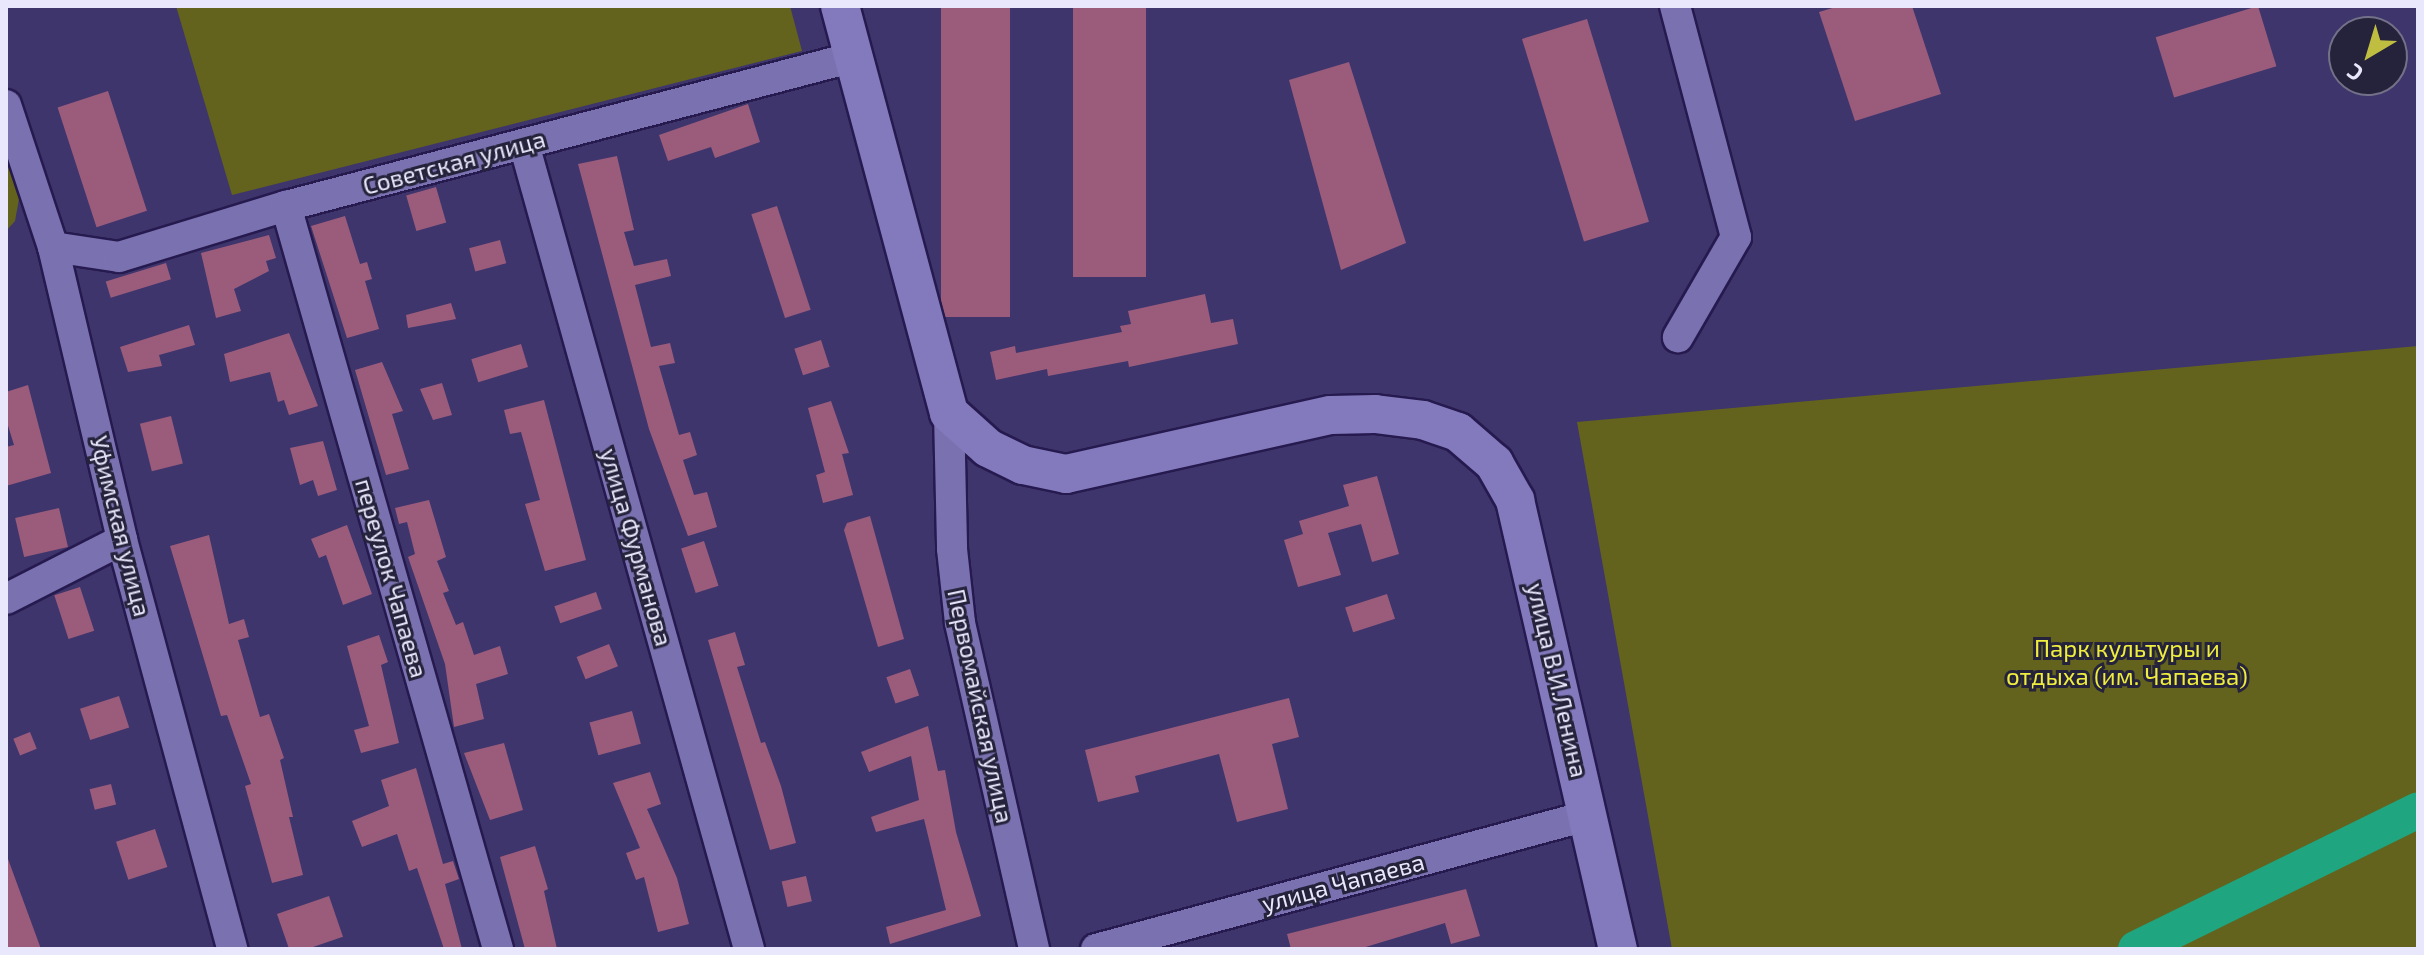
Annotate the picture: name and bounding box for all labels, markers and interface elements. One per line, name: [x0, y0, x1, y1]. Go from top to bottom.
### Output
north arrow: [2328, 16, 2408, 96]
text: С: [2341, 59, 2368, 88]
street label: Советская улица: [360, 124, 548, 200]
street label: Уфимская улица: [85, 433, 157, 619]
street label: улица Фурманова: [595, 445, 679, 649]
street label: переулок Чапаева: [350, 475, 434, 681]
street label: улица В.И.Ленина: [1522, 580, 1594, 780]
street label: Первомайская улица: [942, 586, 1020, 826]
park label: Парк культуры и отдыха (им. Чапаева): [2006, 634, 2248, 690]
street label: улица Чапаева: [1259, 846, 1427, 918]

